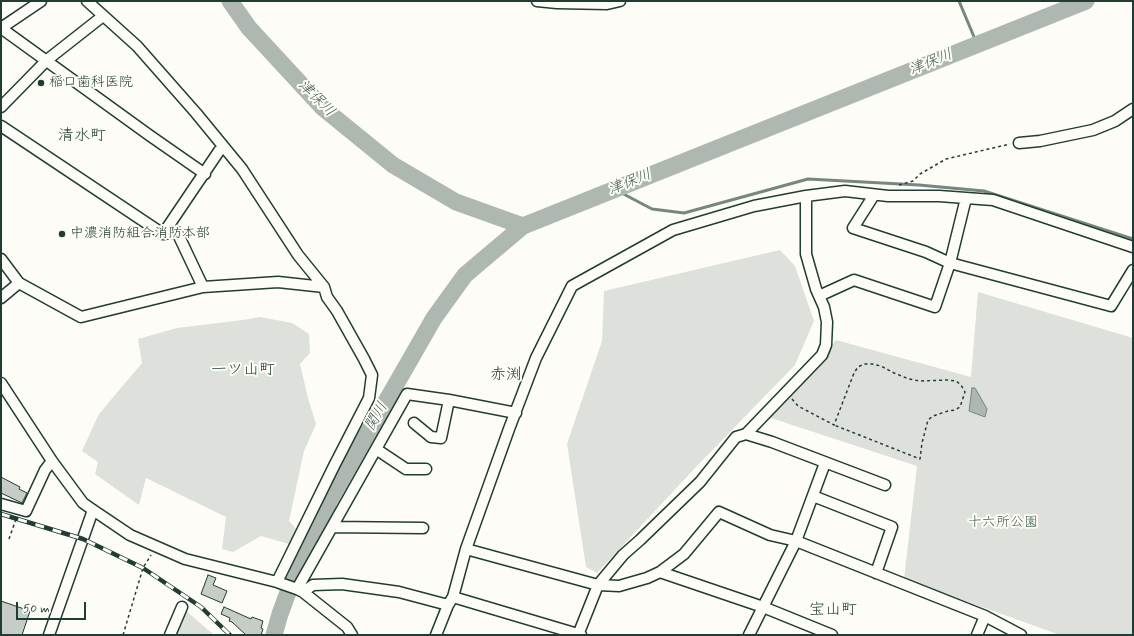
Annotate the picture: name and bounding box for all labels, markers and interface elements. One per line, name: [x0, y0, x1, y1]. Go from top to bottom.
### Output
water label: 津保川: [907, 46, 955, 80]
place label: 稲口歯科医院: [49, 75, 133, 91]
water label: 津保川: [294, 77, 338, 121]
marker: 稲口歯科医院: [36, 78, 46, 88]
district label: 清水町: [58, 127, 106, 147]
water label: 津保川: [606, 166, 654, 200]
place label: 中濃消防組合消防本部: [70, 226, 210, 242]
marker: 中濃消防組合消防本部: [57, 229, 67, 239]
district label: 一ツ山町: [211, 361, 275, 381]
district label: 赤渕: [490, 366, 522, 386]
water label: 関川: [362, 400, 392, 434]
park label: 十六所公園: [968, 515, 1038, 531]
scale bar: [18, 594, 88, 620]
text: 50 m: [23, 601, 50, 617]
district label: 宝山町: [809, 601, 857, 621]

